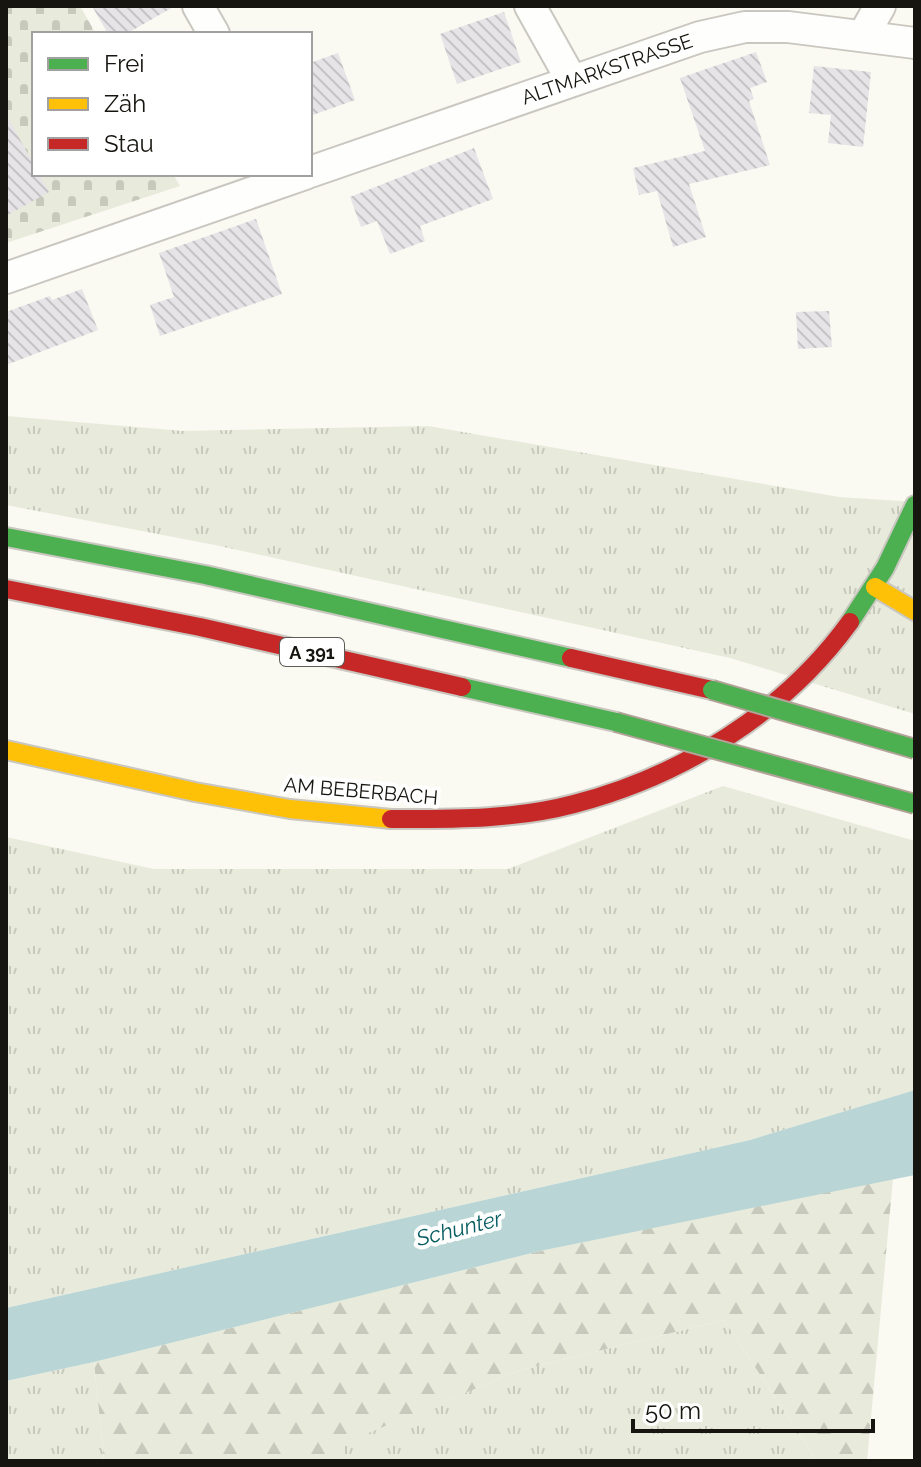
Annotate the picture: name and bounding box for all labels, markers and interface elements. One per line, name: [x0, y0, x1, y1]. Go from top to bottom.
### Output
street label: ALTMARKSTRASSE: [518, 28, 696, 110]
legend: [32, 32, 312, 176]
text: Frei: [104, 49, 145, 78]
text: Zäh: [104, 89, 146, 118]
text: Stau: [104, 129, 154, 158]
road number: A 391: [280, 638, 344, 666]
street label: AM BEBERBACH: [283, 772, 439, 810]
water label: Schunter: [412, 1204, 506, 1251]
scale bar: [633, 1383, 873, 1433]
text: 50 m: [645, 1396, 701, 1425]

